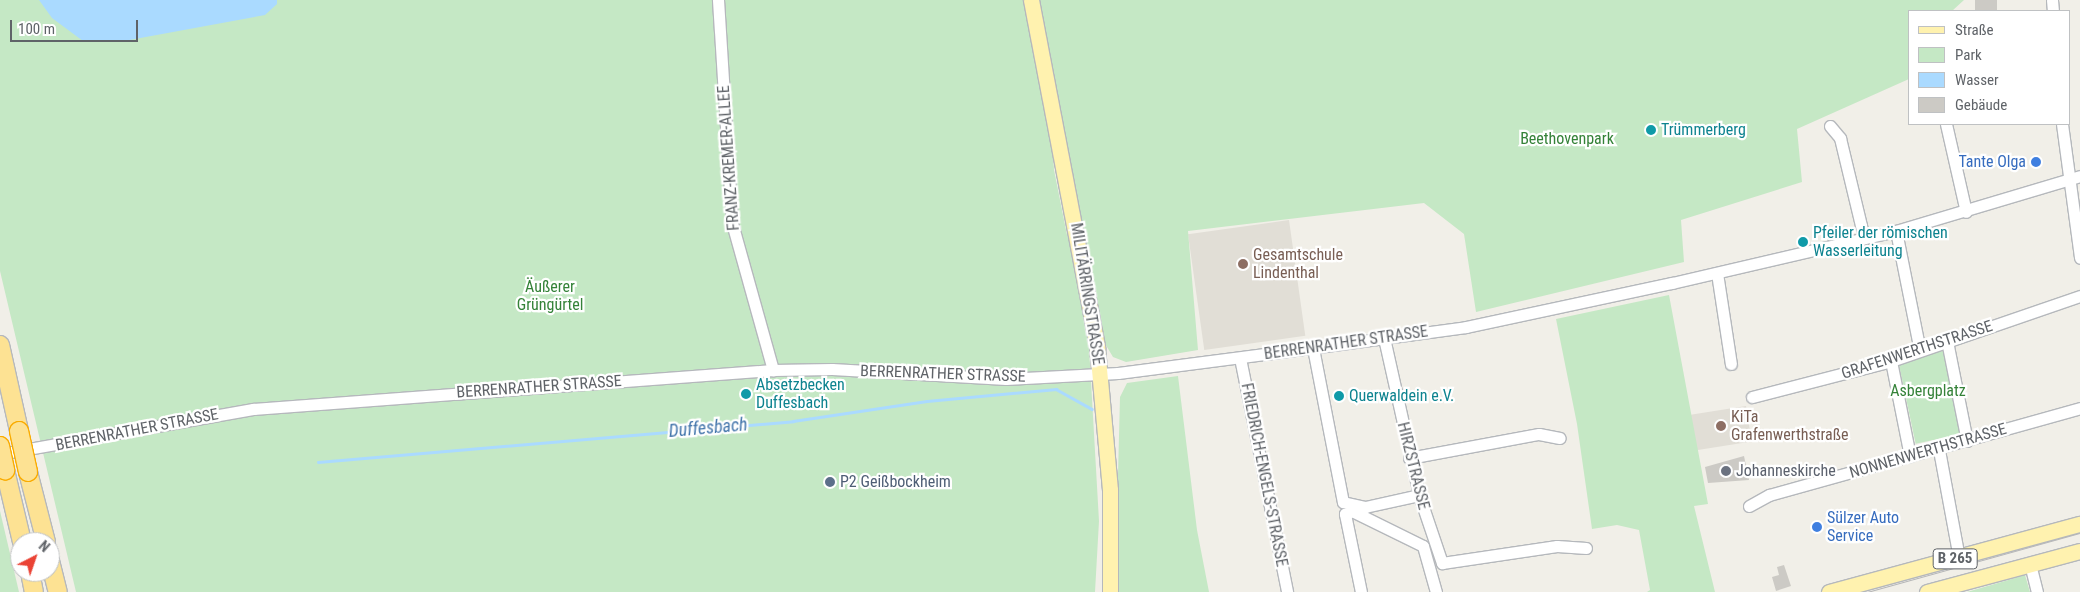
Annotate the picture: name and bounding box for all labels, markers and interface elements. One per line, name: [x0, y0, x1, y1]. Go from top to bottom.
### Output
scale bar: [12, 10, 140, 42]
legend: [1908, 10, 2070, 125]
text: 100 m: [18, 20, 55, 38]
text: Straße: [1955, 21, 1994, 39]
text: Park: [1955, 46, 1982, 64]
text: Wasser: [1955, 71, 1999, 89]
street label: FRANZ-KREMER-ALLEE: [714, 85, 744, 231]
text: Gebäude: [1955, 96, 2007, 114]
place label: Trümmerberg: [1661, 120, 1746, 140]
marker: Trümmerberg: [1645, 124, 1657, 136]
park label: Beethovenpark: [1520, 129, 1614, 149]
place label: Tante Olga: [1958, 152, 2026, 172]
marker: Tante Olga: [2030, 156, 2042, 168]
street label: MILITÄRRINGSTRASSE: [1066, 222, 1108, 366]
place label: Pfeiler der römischen Wasserleitung: [1813, 223, 1948, 261]
marker: Pfeiler der römischen Wasserleitung: [1797, 236, 1809, 248]
place label: Gesamtschule Lindenthal: [1253, 245, 1343, 283]
marker: Gesamtschule Lindenthal: [1237, 258, 1249, 270]
park label: Äußerer Grüngürtel: [517, 277, 583, 315]
street label: GRAFENWERTHSTRASSE: [1839, 316, 1995, 384]
street label: BERRENRATHER STRASSE: [1263, 322, 1429, 364]
street label: BERRENRATHER STRASSE: [860, 362, 1026, 386]
street label: BERRENRATHER STRASSE: [456, 372, 622, 402]
place label: Absetzbecken Duffesbach: [756, 375, 845, 413]
park label: Asbergplatz: [1890, 381, 1966, 401]
street label: FRIEDRICH-ENGELS-STRASSE: [1237, 382, 1291, 568]
place label: Querwaldein e.V.: [1349, 386, 1454, 406]
marker: Absetzbecken Duffesbach: [740, 388, 752, 400]
marker: Querwaldein e.V.: [1333, 390, 1345, 402]
street label: BERRENRATHER STRASSE: [54, 405, 220, 455]
place label: KiTa Grafenwerthstraße: [1731, 407, 1849, 445]
water label: Duffesbach: [668, 414, 748, 442]
street label: NONNENWERTHSTRASSE: [1847, 419, 2009, 483]
street label: HIRZSTRASSE: [1393, 420, 1433, 512]
marker: KiTa Grafenwerthstraße: [1715, 420, 1727, 432]
place label: Johanneskirche: [1736, 461, 1836, 481]
marker: Johanneskirche: [1720, 465, 1732, 477]
place label: P2 Geißbockheim: [840, 472, 951, 492]
marker: P2 Geißbockheim: [824, 476, 836, 488]
place label: Sülzer Auto Service: [1827, 508, 1899, 546]
marker: Sülzer Auto Service: [1811, 521, 1823, 533]
north arrow: [10, 532, 60, 582]
text: N: [36, 538, 53, 555]
road number: B 265: [1932, 546, 1978, 572]

